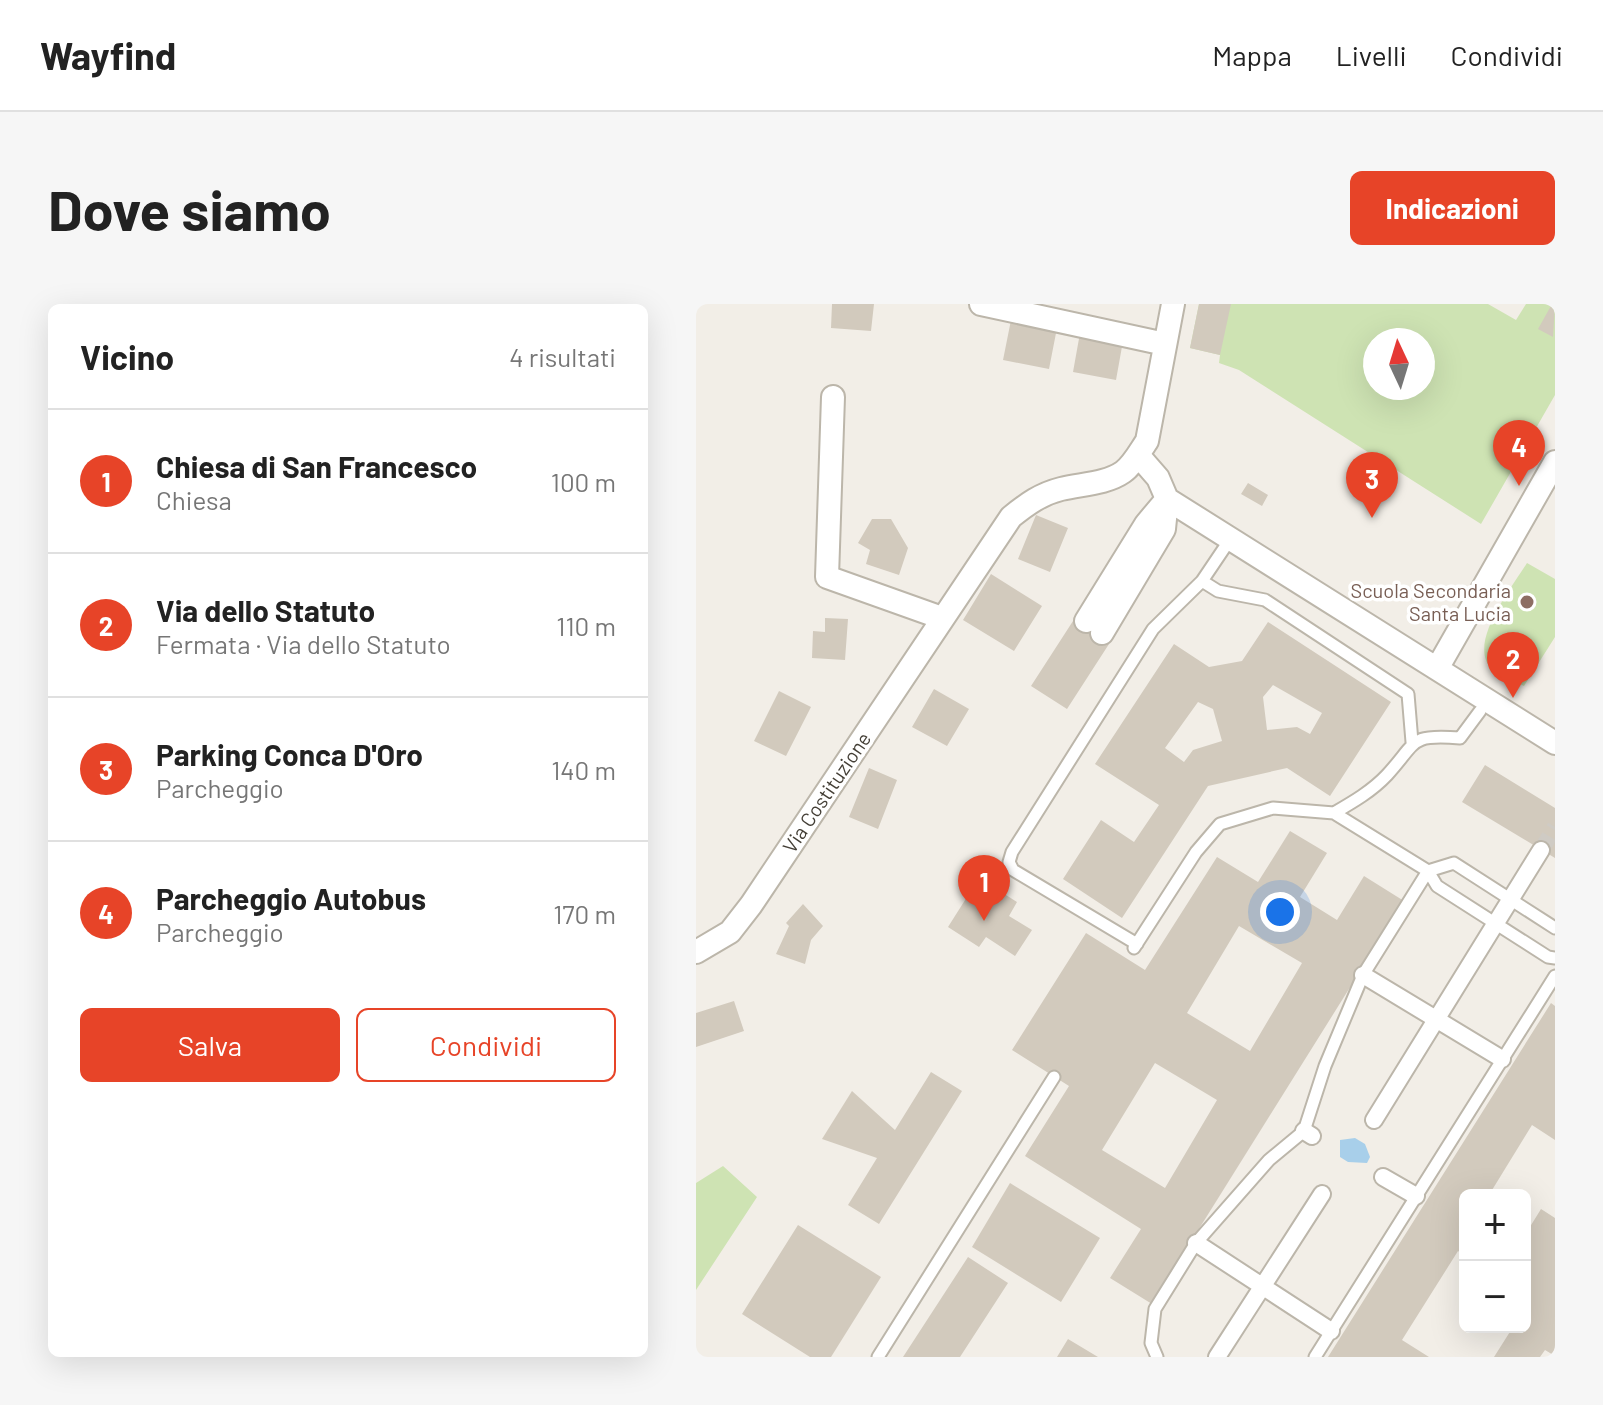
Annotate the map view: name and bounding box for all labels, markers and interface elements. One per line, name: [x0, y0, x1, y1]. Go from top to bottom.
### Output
text: Wayfind: [40, 32, 176, 78]
text: Mappa: [1212, 38, 1292, 72]
text: Livelli: [1336, 38, 1407, 72]
text: Condividi: [1451, 38, 1563, 72]
button: Indicazioni: [1350, 171, 1555, 245]
text: Dove siamo: [48, 175, 331, 242]
north arrow: [1363, 328, 1435, 400]
text: Vicino: [80, 336, 174, 377]
text: 4 risultati: [509, 341, 616, 372]
pin: 4: [1493, 420, 1545, 486]
text: Chiesa di San Francesco: [156, 448, 477, 484]
pin: 3: [1346, 452, 1398, 518]
text: 1: [101, 466, 111, 497]
text: 100 m: [551, 466, 616, 497]
text: Chiesa: [156, 484, 232, 515]
place label: Scuola Secondaria Santa Lucia: [1351, 578, 1511, 625]
text: Via dello Statuto: [156, 592, 375, 628]
marker: Scuola Secondaria Santa Lucia: [1518, 593, 1536, 611]
text: 2: [99, 610, 113, 641]
text: 110 m: [556, 610, 616, 641]
text: Fermata · Via dello Statuto: [156, 628, 451, 659]
pin: 2: [1487, 632, 1539, 698]
street label: Via Costituzione: [777, 727, 875, 857]
text: Parking Conca D'Oro: [156, 736, 423, 772]
text: 3: [99, 754, 113, 785]
text: 140 m: [551, 754, 616, 785]
text: Parcheggio: [156, 772, 284, 803]
pin: 1: [958, 855, 1010, 921]
text: Parcheggio Autobus: [156, 880, 426, 916]
your location: [1260, 892, 1300, 932]
text: 4: [98, 898, 114, 929]
text: 170 m: [553, 898, 616, 929]
text: Parcheggio: [156, 916, 284, 947]
button: Salva: [80, 1008, 340, 1082]
button: Condividi: [356, 1008, 616, 1082]
map controls: [1459, 1189, 1531, 1333]
button: +: [1459, 1189, 1531, 1261]
button: −: [1459, 1261, 1531, 1333]

